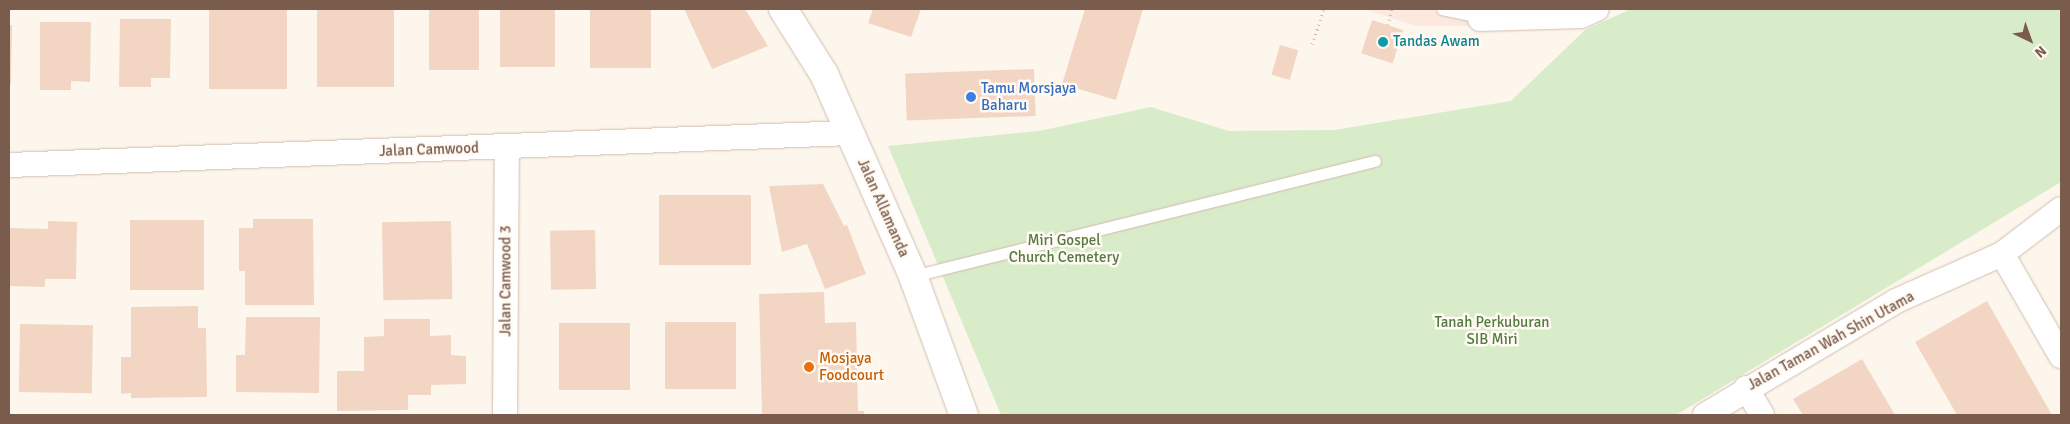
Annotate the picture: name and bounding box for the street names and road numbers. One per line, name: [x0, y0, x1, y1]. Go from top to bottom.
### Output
street label: Jalan Camwood: [379, 139, 479, 161]
street label: Jalan Allamanda: [853, 156, 913, 260]
street label: Jalan Camwood 3: [497, 225, 515, 337]
street label: Jalan Taman Wah Shin Utama: [1744, 288, 1918, 394]

